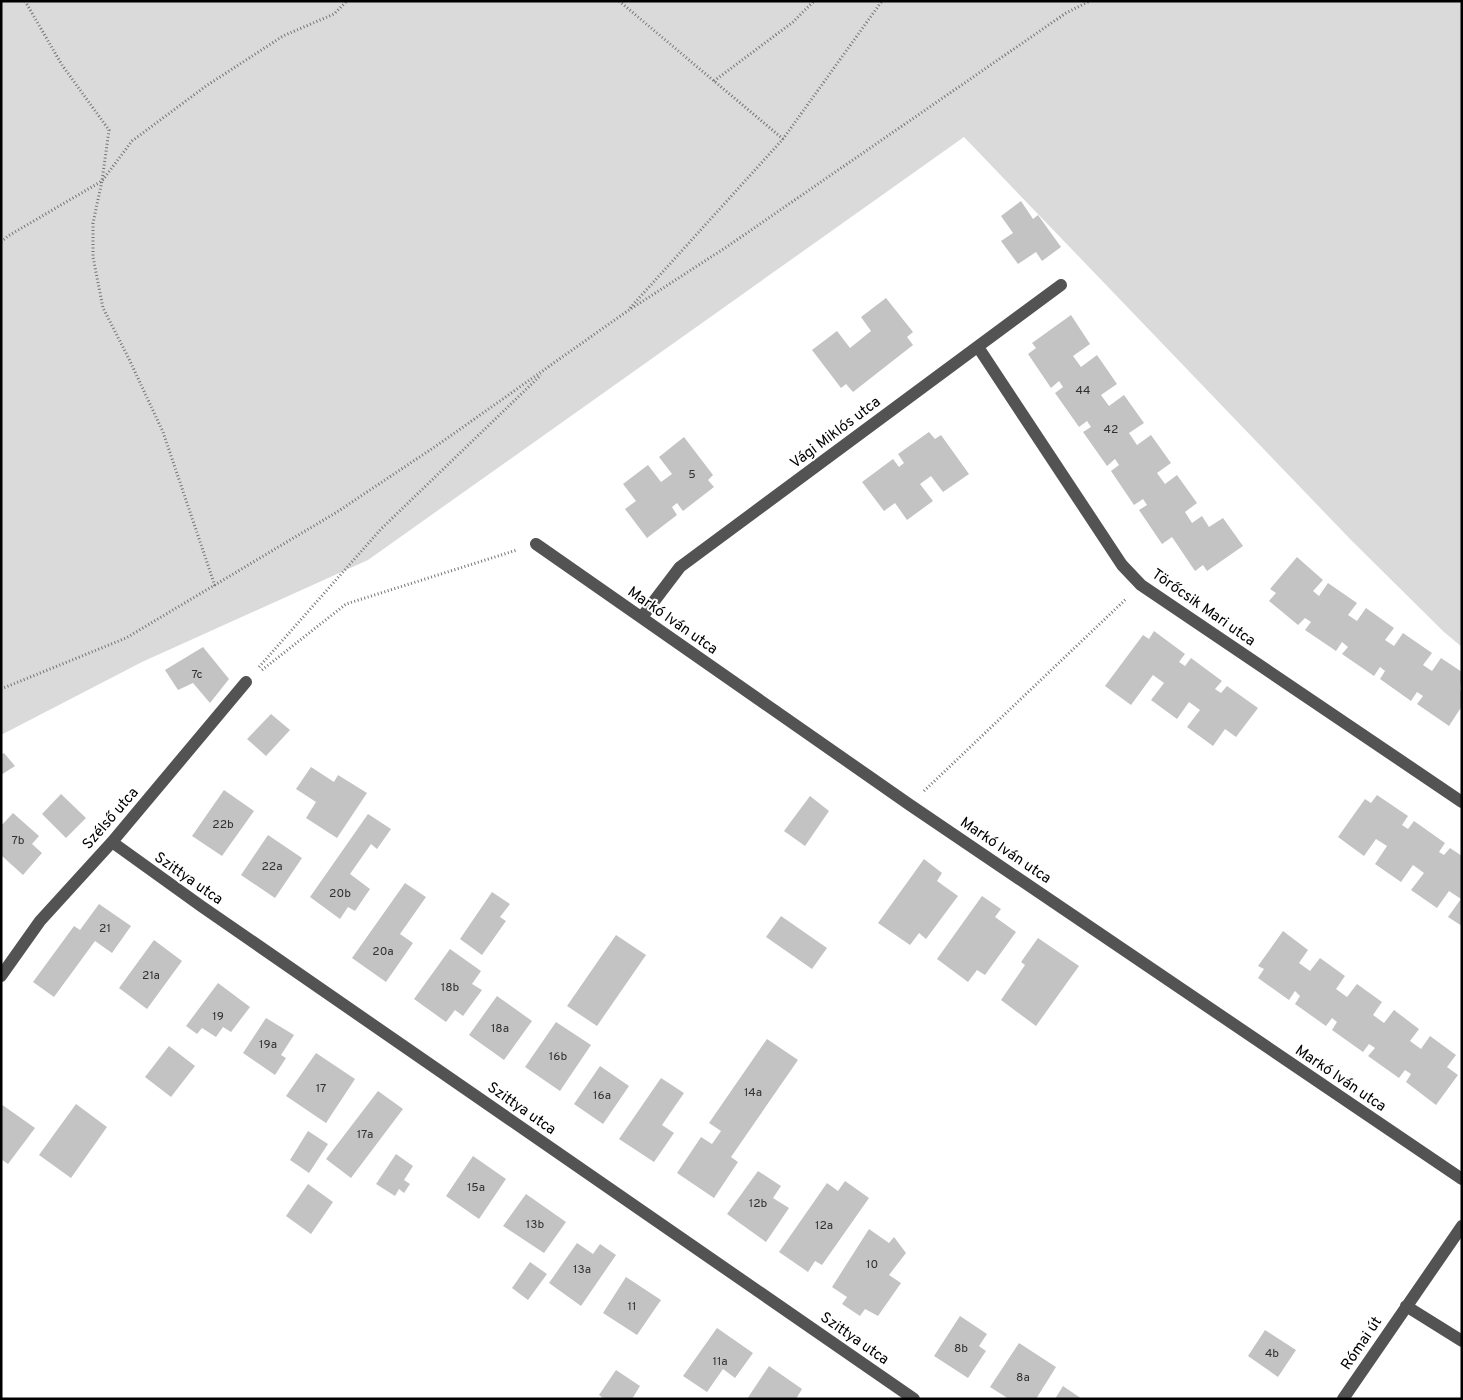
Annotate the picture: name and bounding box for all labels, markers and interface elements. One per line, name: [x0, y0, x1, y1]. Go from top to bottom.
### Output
house number: 44: [1076, 383, 1090, 399]
street label: Vági Miklós utca: [787, 393, 885, 473]
house number: 42: [1104, 422, 1118, 438]
house number: 5: [688, 467, 696, 483]
street label: Törőcsik Mari utca: [1148, 565, 1259, 651]
street label: Markó Iván utca: [623, 583, 721, 659]
house number: 7c: [191, 667, 203, 683]
street label: Szélső utca: [79, 784, 143, 854]
street label: Markó Iván utca: [956, 814, 1054, 889]
house number: 22b: [212, 817, 234, 833]
house number: 7b: [11, 833, 25, 849]
street label: Szittya utca: [150, 849, 226, 910]
house number: 22a: [261, 859, 283, 875]
house number: 20b: [329, 886, 351, 902]
house number: 21: [99, 921, 111, 937]
house number: 20a: [372, 944, 394, 960]
house number: 21a: [142, 968, 160, 984]
house number: 18b: [441, 980, 460, 996]
house number: 19: [212, 1009, 224, 1025]
house number: 18a: [491, 1021, 509, 1037]
house number: 19a: [259, 1037, 277, 1053]
street label: Markó Iván utca: [1291, 1042, 1389, 1117]
house number: 16b: [549, 1049, 567, 1065]
street label: Szittya utca: [483, 1079, 559, 1140]
house number: 17: [316, 1081, 326, 1097]
house number: 14a: [744, 1085, 762, 1101]
house number: 16a: [593, 1088, 611, 1104]
house number: 17a: [357, 1127, 373, 1143]
house number: 15a: [467, 1180, 485, 1196]
house number: 12b: [749, 1196, 768, 1212]
house number: 13b: [526, 1217, 544, 1233]
house number: 12a: [815, 1218, 833, 1234]
house number: 10: [866, 1257, 878, 1273]
house number: 13a: [573, 1262, 591, 1278]
house number: 11: [628, 1299, 636, 1315]
street label: Szittya utca: [816, 1309, 892, 1370]
street label: Római út: [1338, 1314, 1387, 1374]
house number: 8b: [954, 1341, 968, 1357]
house number: 4b: [1265, 1346, 1279, 1362]
house number: 11a: [713, 1354, 727, 1370]
house number: 8a: [1016, 1370, 1030, 1386]

